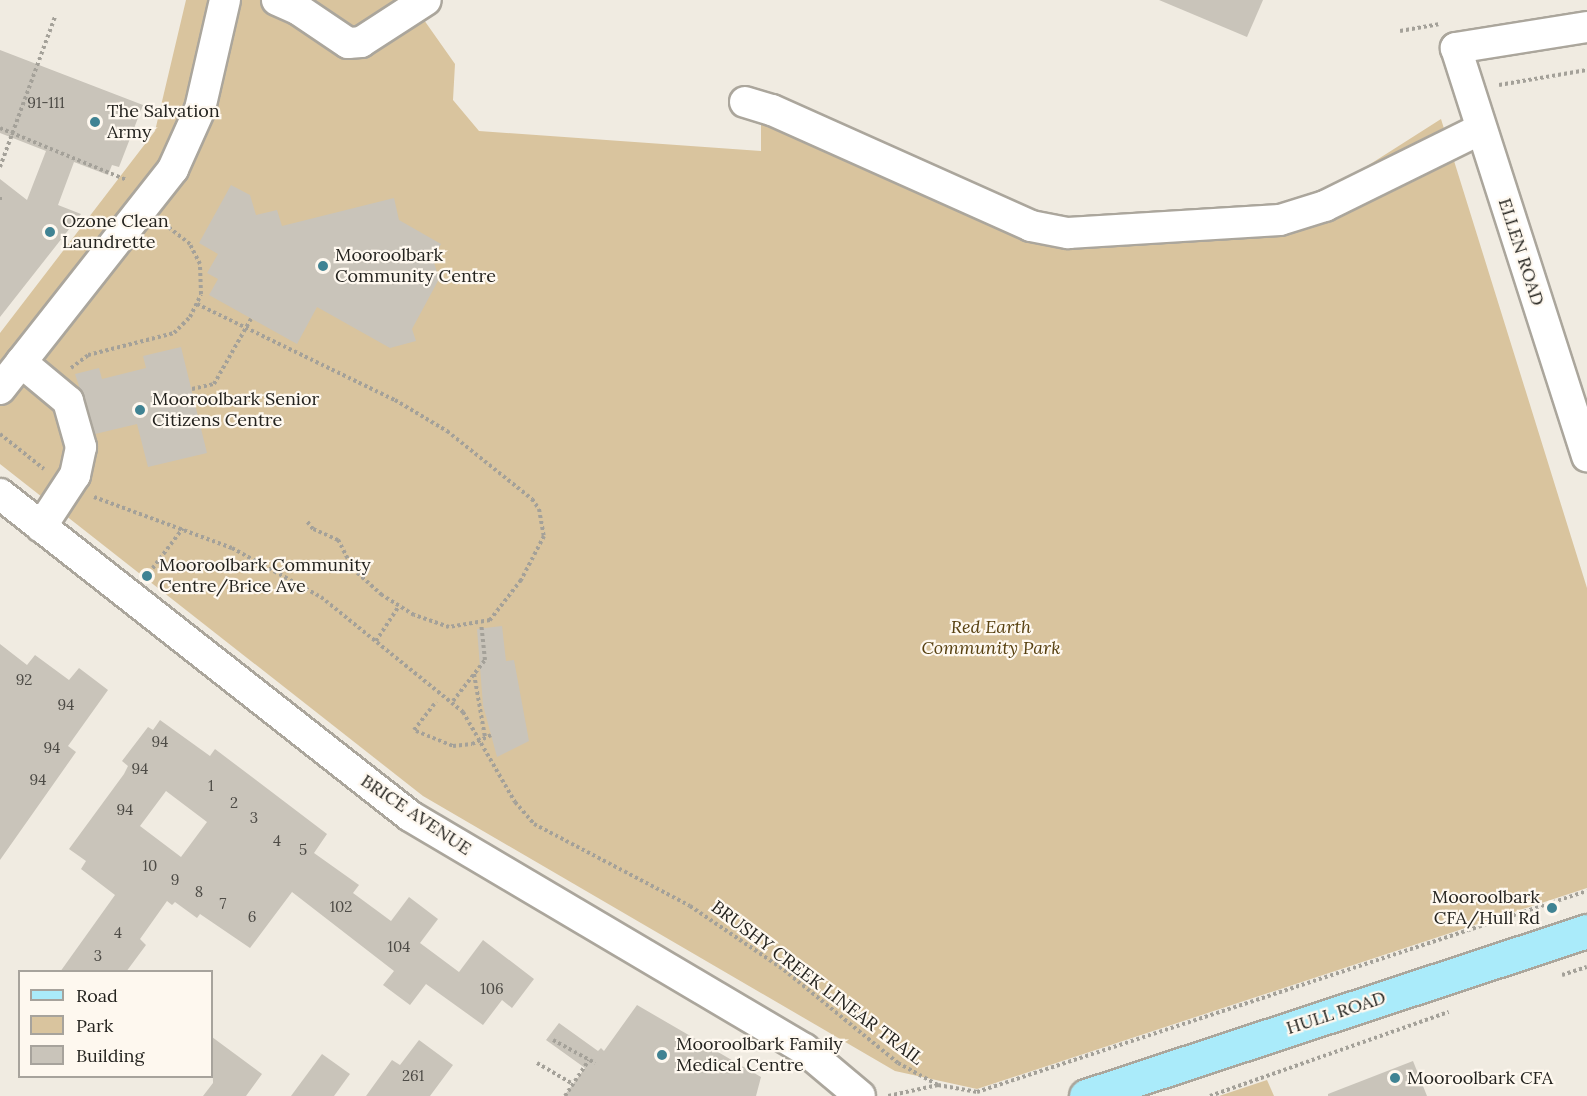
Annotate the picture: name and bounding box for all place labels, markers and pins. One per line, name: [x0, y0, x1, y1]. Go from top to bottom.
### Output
place label: The Salvation Army: [107, 101, 220, 144]
marker: The Salvation Army: [88, 115, 102, 129]
place label: Ozone Clean Laundrette: [62, 211, 169, 254]
marker: Ozone Clean Laundrette: [43, 225, 57, 239]
place label: Mooroolbark Community Centre: [335, 245, 496, 288]
marker: Mooroolbark Community Centre: [316, 259, 330, 273]
place label: Mooroolbark Senior Citizens Centre: [152, 389, 319, 432]
marker: Mooroolbark Senior Citizens Centre: [133, 403, 147, 417]
place label: Mooroolbark Community Centre/Brice Ave: [159, 555, 371, 598]
marker: Mooroolbark Community Centre/Brice Ave: [140, 569, 154, 583]
place label: Mooroolbark CFA/Hull Rd: [1432, 887, 1540, 930]
marker: Mooroolbark CFA/Hull Rd: [1545, 901, 1559, 915]
place label: Mooroolbark Family Medical Centre: [676, 1034, 843, 1076]
marker: Mooroolbark Family Medical Centre: [653, 1046, 671, 1064]
place label: Mooroolbark CFA: [1407, 1067, 1553, 1089]
marker: Mooroolbark CFA: [1388, 1071, 1402, 1085]

